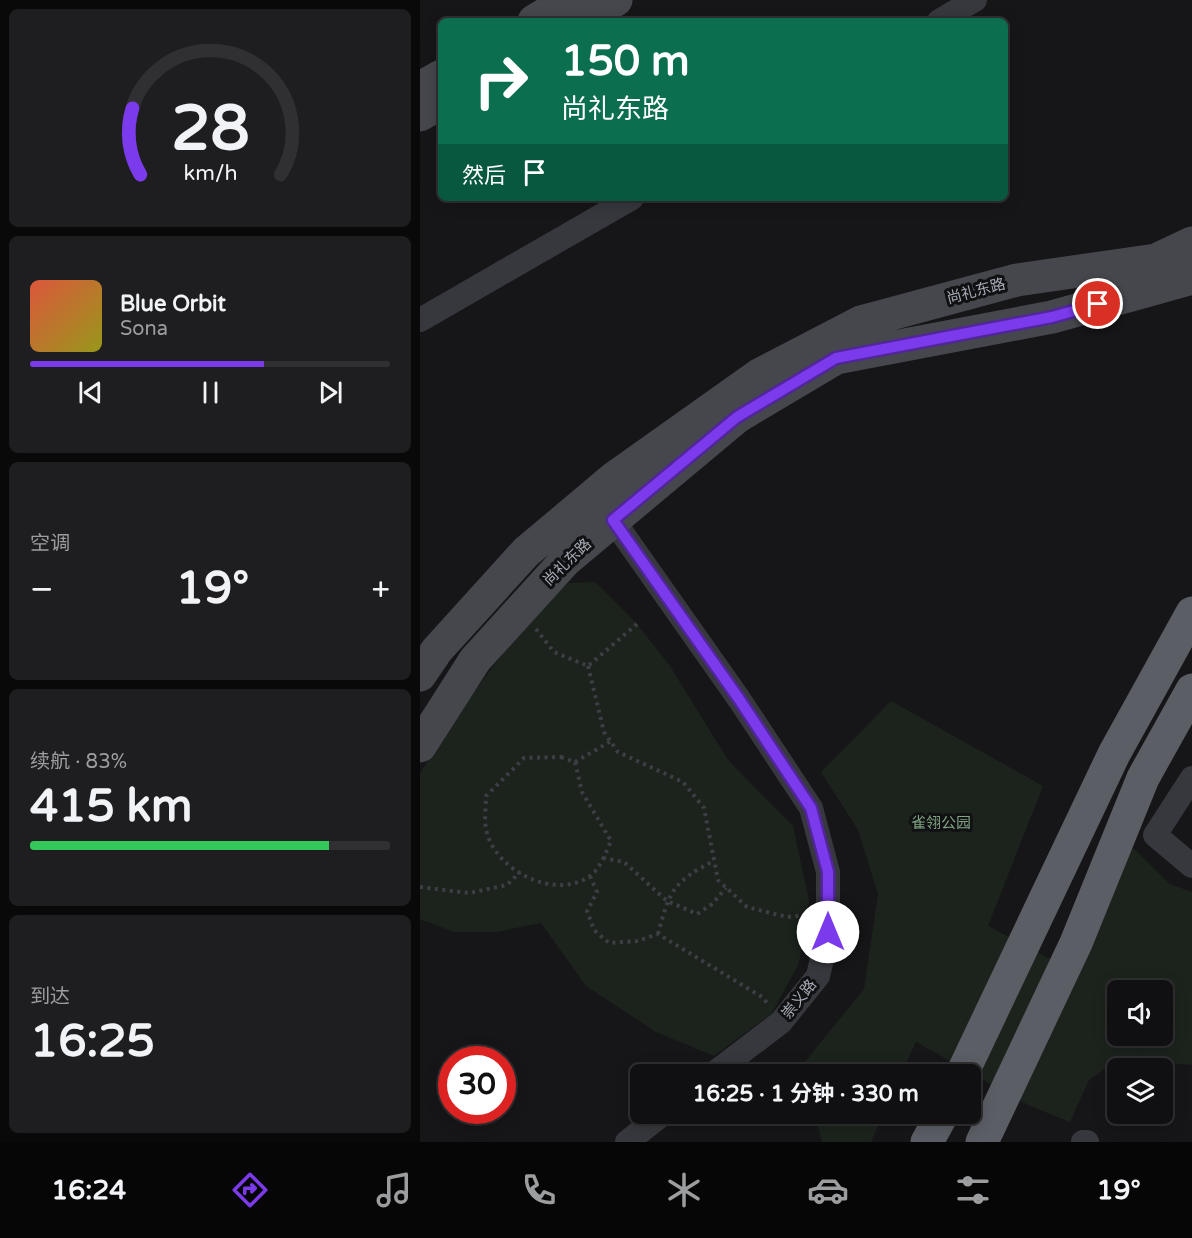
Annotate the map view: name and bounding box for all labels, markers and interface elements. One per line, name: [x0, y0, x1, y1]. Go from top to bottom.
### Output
text: 150 m: [561, 36, 690, 87]
icon: right: [462, 42, 540, 120]
text: 28: [171, 92, 249, 167]
text: 尚礼东路: [561, 93, 669, 126]
icon: arrive: [518, 156, 551, 189]
text: km/h: [183, 160, 237, 186]
text: 然后: [462, 163, 506, 189]
street label: 尚礼东路: [945, 275, 1007, 307]
pin: [1072, 278, 1123, 329]
icon: arrive: [1081, 287, 1114, 320]
text: Blue Orbit: [120, 291, 226, 317]
text: Sona: [120, 317, 168, 341]
icon: previous: [74, 376, 107, 409]
icon: pause: [194, 376, 227, 409]
icon: next: [314, 376, 347, 409]
text: 空调: [30, 532, 70, 556]
street label: 尚礼东路: [539, 535, 595, 589]
text: 19°: [176, 562, 249, 616]
text: −: [30, 570, 54, 609]
text: +: [371, 570, 390, 609]
text: 续航 · 83%: [30, 750, 127, 774]
text: 415 km: [30, 780, 192, 834]
park label: 雀翎公园: [911, 814, 971, 832]
position arrow: [796, 900, 860, 964]
street label: 崇义路: [778, 976, 820, 1022]
map controls: [1107, 980, 1173, 1124]
button: sound: [1107, 980, 1173, 1046]
text: 到达: [30, 985, 70, 1009]
text: 16:25: [30, 1015, 155, 1069]
speed limit sign: 30: [438, 1046, 516, 1124]
button: layers: [1107, 1058, 1173, 1124]
text: 16:25 · 1 分钟 · 330 m: [692, 1081, 919, 1107]
icon: directions: [229, 1169, 271, 1211]
icon: music: [373, 1169, 415, 1211]
icon: phone: [518, 1169, 560, 1211]
icon: climate: [663, 1169, 705, 1211]
icon: car: [807, 1169, 849, 1211]
icon: filters: [952, 1169, 994, 1211]
text: 16:24: [51, 1174, 126, 1207]
text: 19°: [1097, 1174, 1141, 1207]

